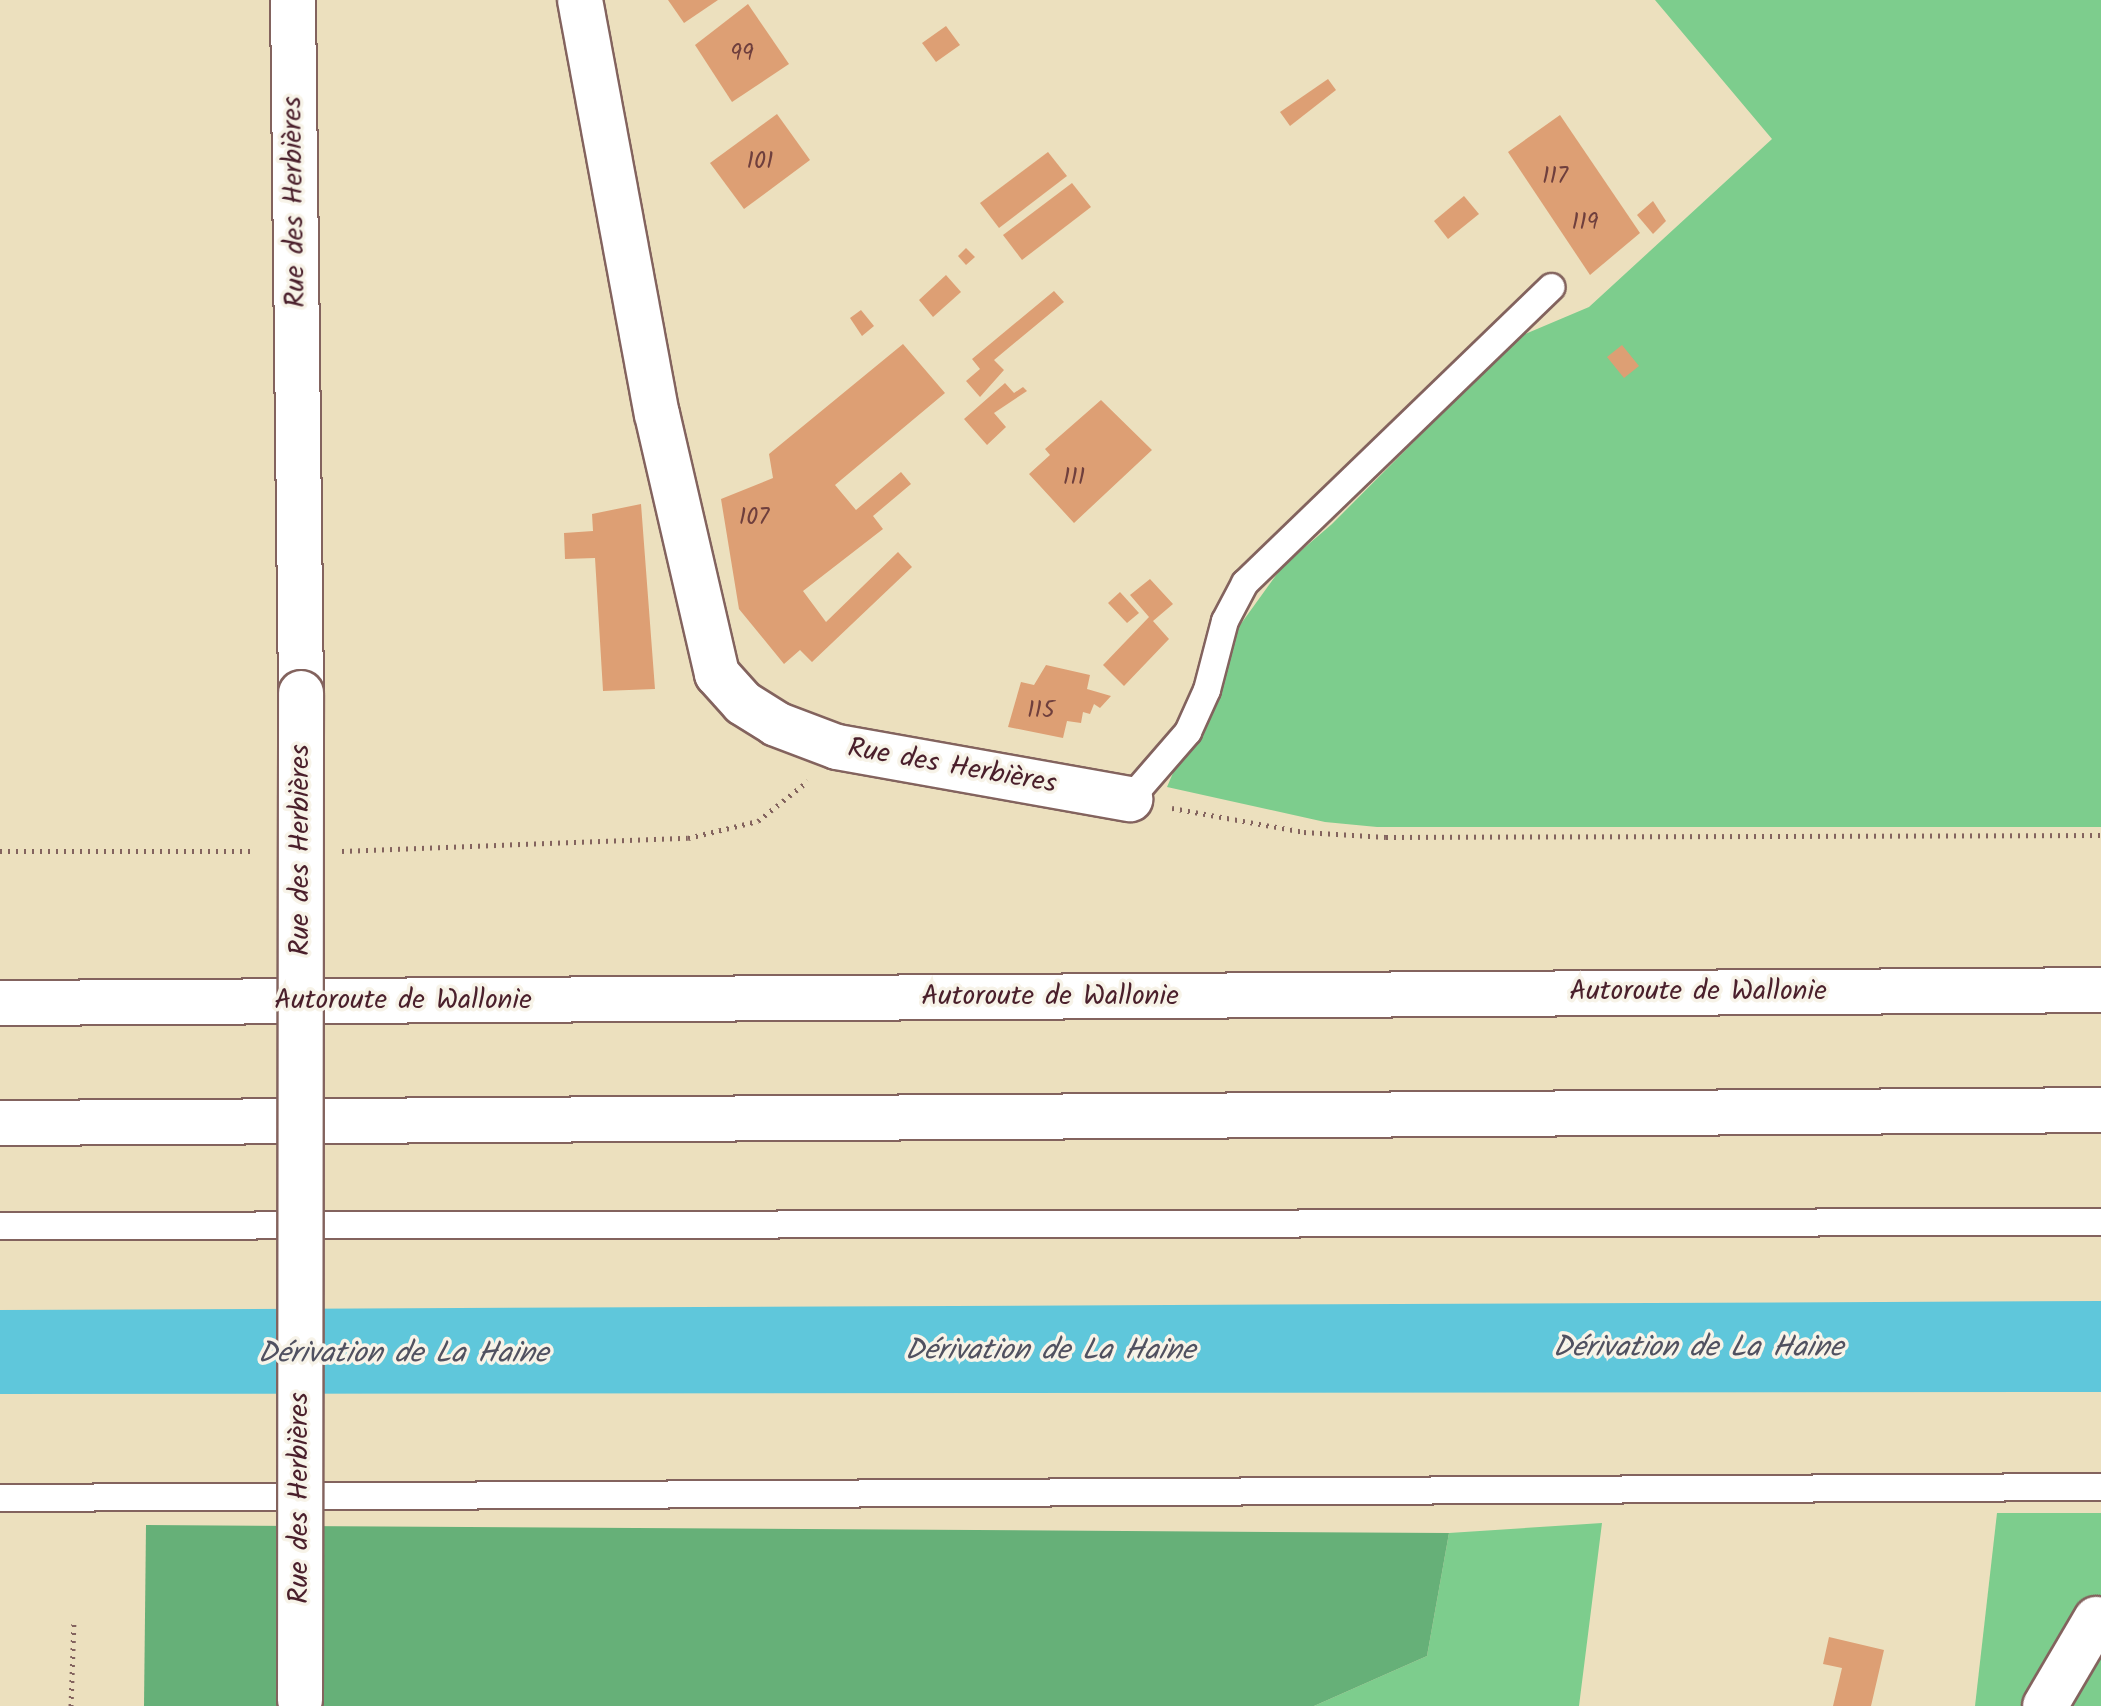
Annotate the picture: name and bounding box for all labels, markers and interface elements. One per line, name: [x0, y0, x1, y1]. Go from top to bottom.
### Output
house number: 99: [730, 40, 754, 68]
street label: Rue des Herbières: [276, 96, 314, 308]
house number: 101: [746, 148, 774, 176]
house number: 117: [1542, 163, 1568, 191]
house number: 119: [1572, 209, 1598, 237]
house number: 111: [1063, 464, 1085, 492]
house number: 107: [739, 504, 769, 532]
house number: 115: [1027, 697, 1055, 725]
street label: Rue des Herbières: [845, 732, 1059, 802]
street label: Rue des Herbières: [284, 744, 318, 956]
street label: Autoroute de Wallonie: [1569, 975, 1827, 1009]
street label: Autoroute de Wallonie: [921, 980, 1179, 1014]
street label: Autoroute de Wallonie: [274, 984, 532, 1018]
water label: Dérivation de La Haine: [1553, 1330, 1843, 1366]
water label: Dérivation de La Haine: [905, 1333, 1195, 1369]
water label: Dérivation de La Haine: [258, 1336, 548, 1372]
street label: Rue des Herbières: [283, 1392, 317, 1604]

